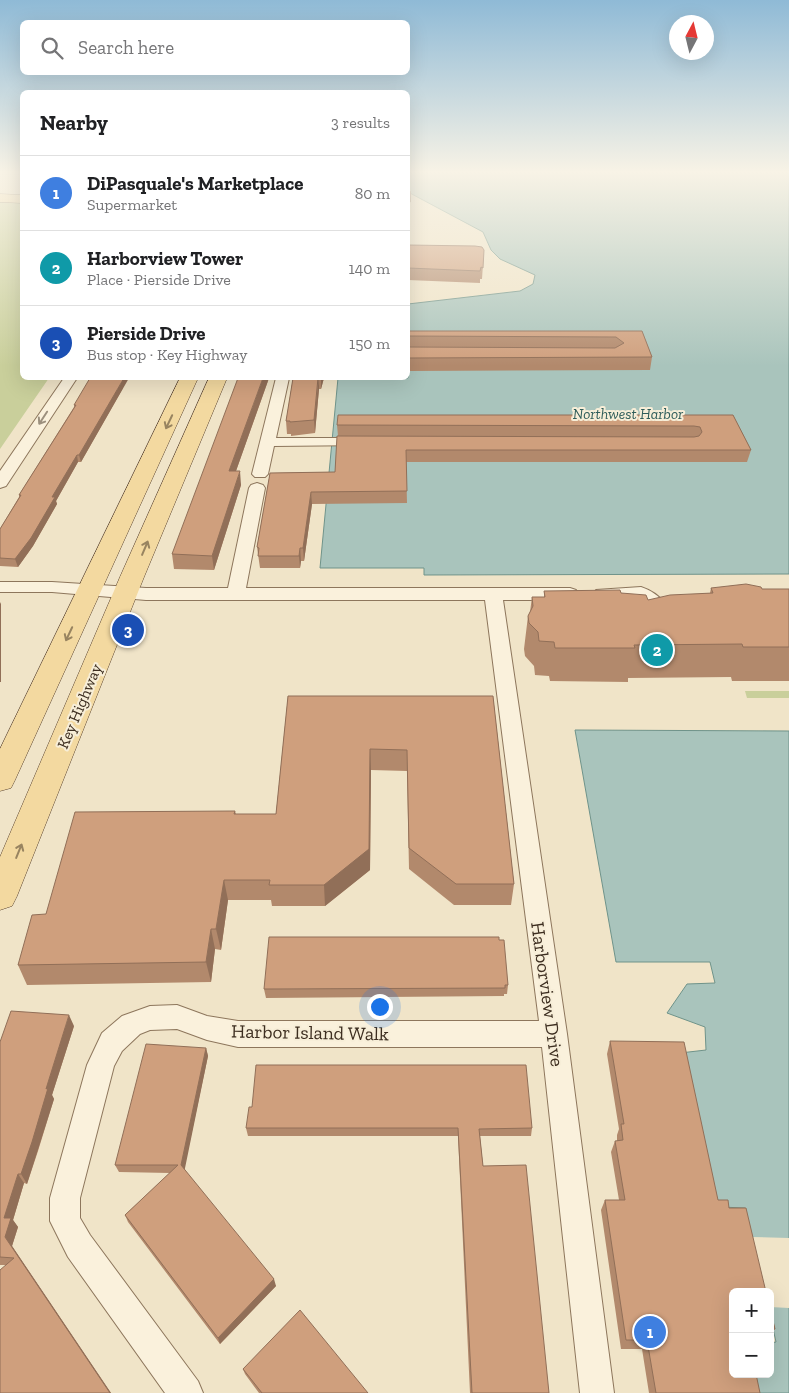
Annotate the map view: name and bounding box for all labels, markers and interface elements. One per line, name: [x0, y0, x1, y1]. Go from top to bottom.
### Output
north arrow: [669, 15, 714, 60]
search box: [20, 20, 410, 75]
icon: search: [38, 34, 66, 62]
text: Search here: [78, 36, 174, 59]
text: Nearby: [40, 110, 108, 135]
text: 3 results: [331, 113, 390, 132]
text: DiPasquale's Marketplace: [87, 172, 303, 195]
text: 1: [53, 184, 59, 203]
text: 80 m: [355, 184, 390, 203]
text: Supermarket: [87, 195, 177, 214]
text: Harborview Tower: [87, 247, 243, 270]
text: 2: [52, 259, 60, 278]
text: 140 m: [349, 259, 390, 278]
text: Place · Pierside Drive: [87, 270, 231, 289]
text: Pierside Drive: [87, 322, 206, 345]
text: 3: [52, 334, 60, 353]
text: 150 m: [349, 334, 390, 353]
text: Bus stop · Key Highway: [87, 345, 247, 364]
water label: Northwest Harbor: [573, 405, 684, 423]
one-way arrow: [38, 411, 48, 425]
one-way arrow: [163, 414, 173, 429]
one-way arrow: [141, 541, 150, 556]
pin: 3: [112, 611, 144, 649]
one-way arrow: [63, 626, 73, 641]
pin: 2: [641, 631, 673, 669]
street label: Key Highway: [53, 660, 106, 752]
one-way arrow: [14, 844, 24, 859]
street label: Harborview Drive: [526, 920, 569, 1068]
your location: [367, 994, 393, 1020]
street label: Harbor Island Walk: [231, 1020, 389, 1045]
map controls: [729, 1288, 774, 1378]
button: +: [729, 1288, 774, 1333]
pin: 1: [634, 1313, 666, 1351]
button: −: [729, 1333, 774, 1378]

